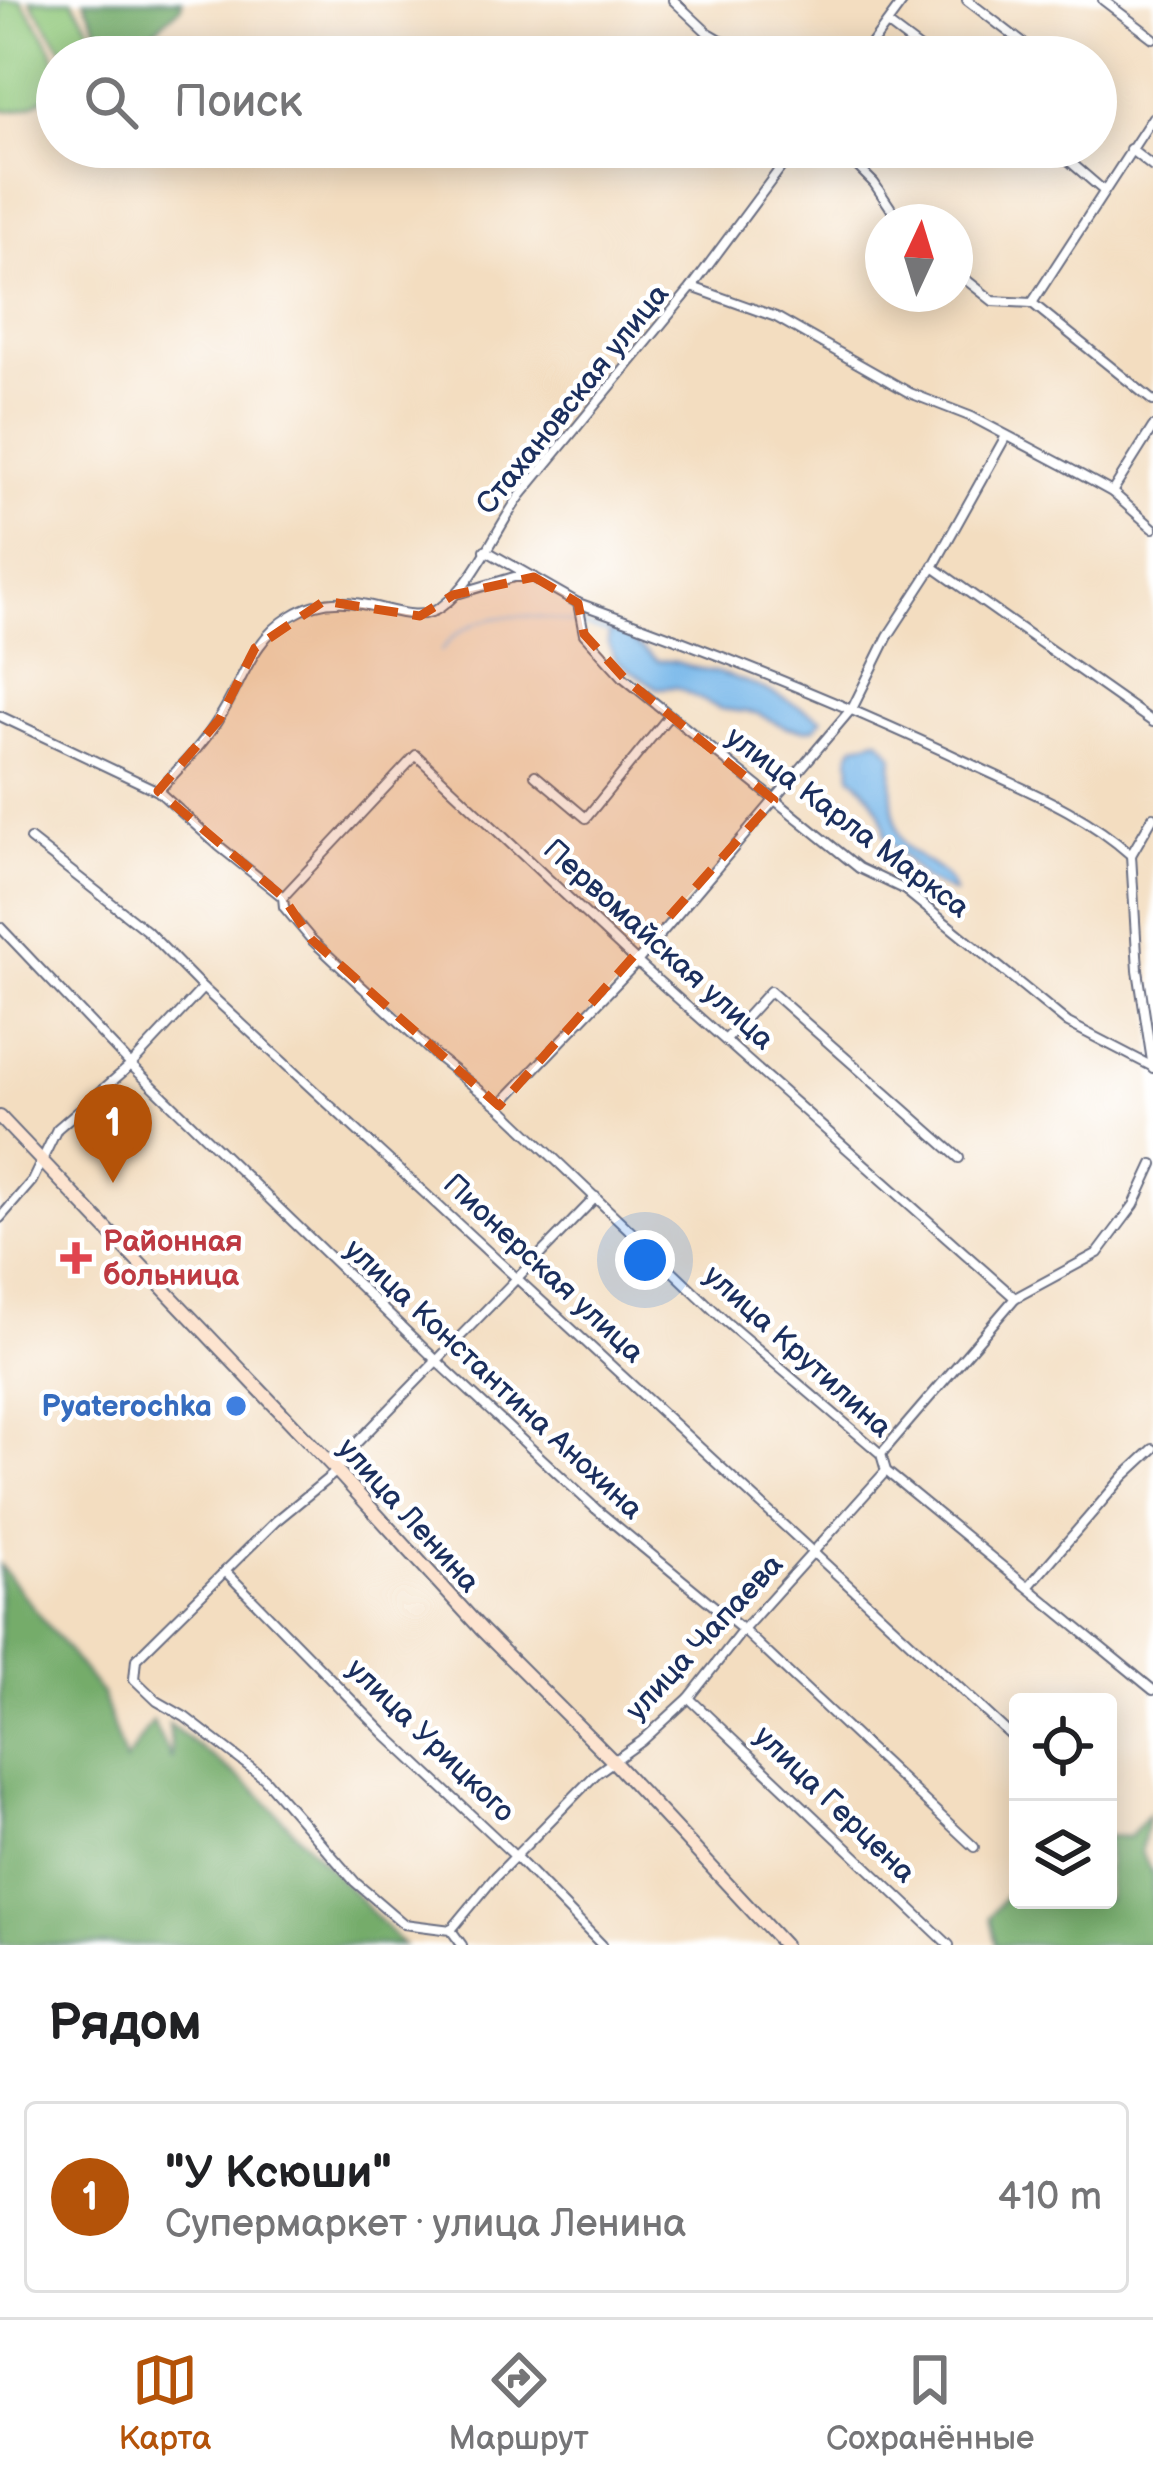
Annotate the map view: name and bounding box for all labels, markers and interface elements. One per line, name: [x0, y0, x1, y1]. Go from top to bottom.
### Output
search box: [36, 36, 1117, 168]
icon: search: [78, 69, 144, 135]
text: Поиск: [174, 75, 302, 130]
north arrow: [865, 204, 973, 312]
street label: Стахановская улица: [469, 277, 677, 522]
street label: улица Карла Маркса: [719, 720, 976, 926]
street label: Первомайская улица: [536, 832, 781, 1058]
pin: 1: [74, 1084, 152, 1183]
street label: Пионерская улица: [436, 1167, 651, 1371]
place label: Районная больница: [103, 1224, 243, 1294]
your location: [615, 1230, 675, 1290]
street label: улица Константина Анохина: [337, 1232, 650, 1528]
marker: Районная больница: [60, 1242, 92, 1274]
street label: улица Крутилина: [696, 1258, 899, 1446]
place label: Pyaterochka: [41, 1389, 212, 1425]
marker: Pyaterochka: [223, 1393, 249, 1419]
street label: улица Ленина: [330, 1431, 487, 1600]
street label: улица Чапаева: [619, 1547, 791, 1728]
street label: улица Урицкого: [339, 1651, 522, 1830]
map controls: [1009, 1693, 1117, 1909]
button: locate: [1009, 1693, 1117, 1801]
street label: улица Герцена: [746, 1719, 923, 1891]
button: layers: [1009, 1801, 1117, 1909]
text: Рядом: [48, 1993, 202, 2054]
text: "У Ксюши": [165, 2146, 392, 2201]
text: 1: [82, 2174, 98, 2221]
text: 410 m: [997, 2174, 1102, 2221]
text: Супермаркет · улица Ленина: [165, 2201, 686, 2248]
tab: Карта: [119, 2347, 211, 2459]
tab: Маршрут: [449, 2347, 589, 2459]
tab: Сохранённые: [826, 2347, 1034, 2459]

